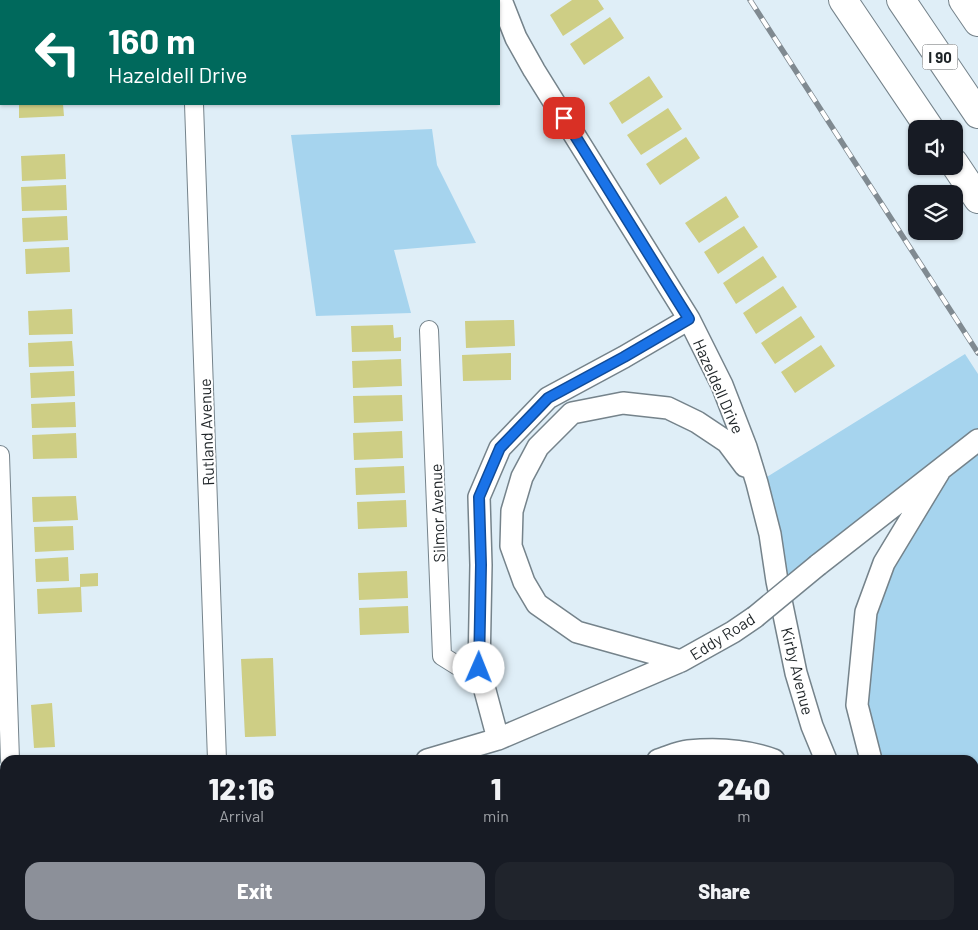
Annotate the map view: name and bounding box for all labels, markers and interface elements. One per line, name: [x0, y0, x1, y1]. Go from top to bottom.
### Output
text: 160 m: [108, 19, 195, 61]
icon: left: [25, 20, 90, 85]
road number: I 90: [922, 44, 958, 70]
text: Hazeldell Drive: [108, 61, 247, 87]
pin: [543, 97, 585, 139]
icon: arrive: [550, 104, 578, 132]
map controls: [908, 120, 963, 240]
button: sound: [908, 120, 963, 175]
button: layers: [908, 185, 963, 240]
street label: Hazeldell Drive: [690, 336, 748, 436]
street label: Rutland Avenue: [195, 378, 217, 486]
street label: Silmor Avenue: [426, 463, 448, 563]
street label: Eddy Road: [686, 609, 758, 663]
street label: Kirby Avenue: [778, 625, 818, 717]
position arrow: [452, 641, 504, 693]
text: 12:16: [209, 770, 274, 806]
text: 1: [491, 770, 501, 806]
text: 240: [718, 770, 770, 806]
text: Arrival: [219, 806, 264, 825]
text: min: [483, 806, 509, 825]
text: m: [737, 806, 751, 825]
button: Exit: [25, 862, 485, 920]
button: Share: [495, 862, 954, 920]

